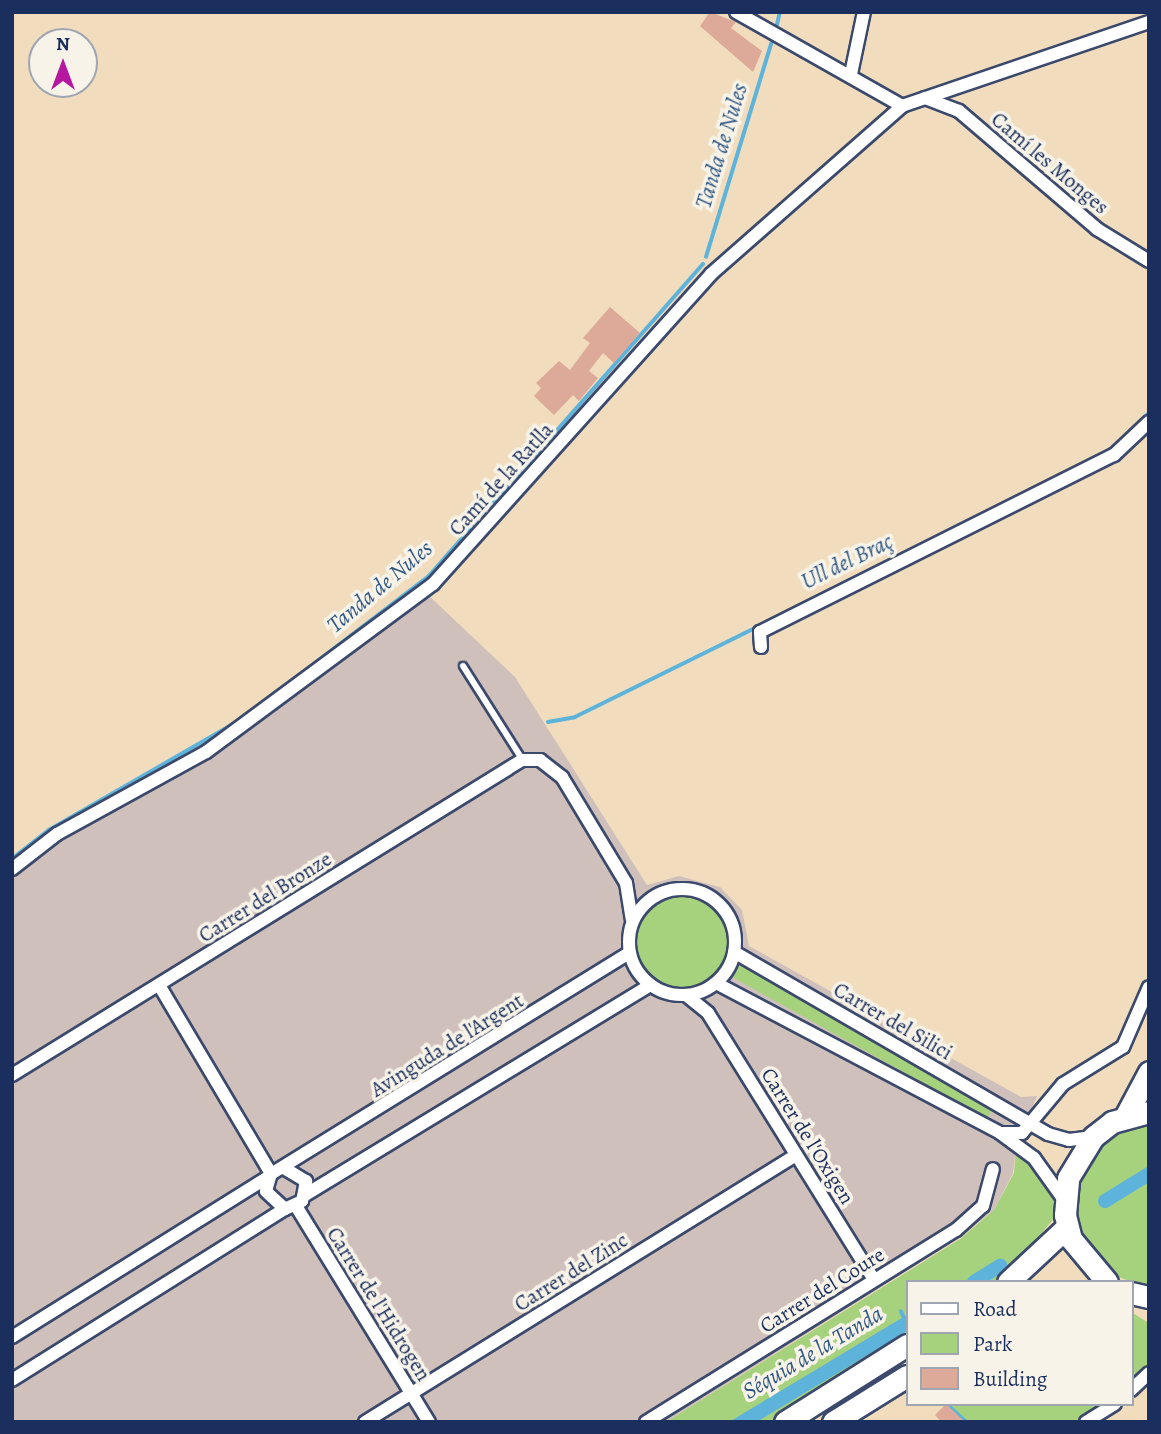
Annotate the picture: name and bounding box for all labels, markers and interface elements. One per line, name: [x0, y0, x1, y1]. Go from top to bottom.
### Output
north arrow: [28, 28, 98, 98]
text: N: [56, 31, 70, 57]
water label: Tanda de Nules: [690, 80, 754, 212]
street label: Camí les Monges: [986, 107, 1114, 219]
street label: Camí de la Ratlla: [444, 417, 558, 541]
water label: Ull del Braç: [797, 528, 897, 596]
water label: Tanda de Nules: [322, 535, 438, 639]
street label: Carrer del Bronze: [194, 846, 336, 948]
street label: Carrer del Silici: [829, 977, 957, 1065]
street label: Avinguda de l'Argent: [366, 988, 528, 1102]
street label: Carrer de l'Oxigen: [756, 1063, 860, 1209]
street label: Carrer de l'Hidrogen: [322, 1222, 436, 1386]
street label: Carrer del Zinc: [510, 1227, 632, 1317]
street label: Carrer del Coure: [755, 1242, 889, 1338]
legend: [906, 1280, 1133, 1406]
text: Road: [973, 1295, 1017, 1323]
water label: Séquia de la Tanda: [738, 1300, 888, 1406]
text: Park: [973, 1330, 1012, 1358]
text: Building: [973, 1365, 1047, 1393]

